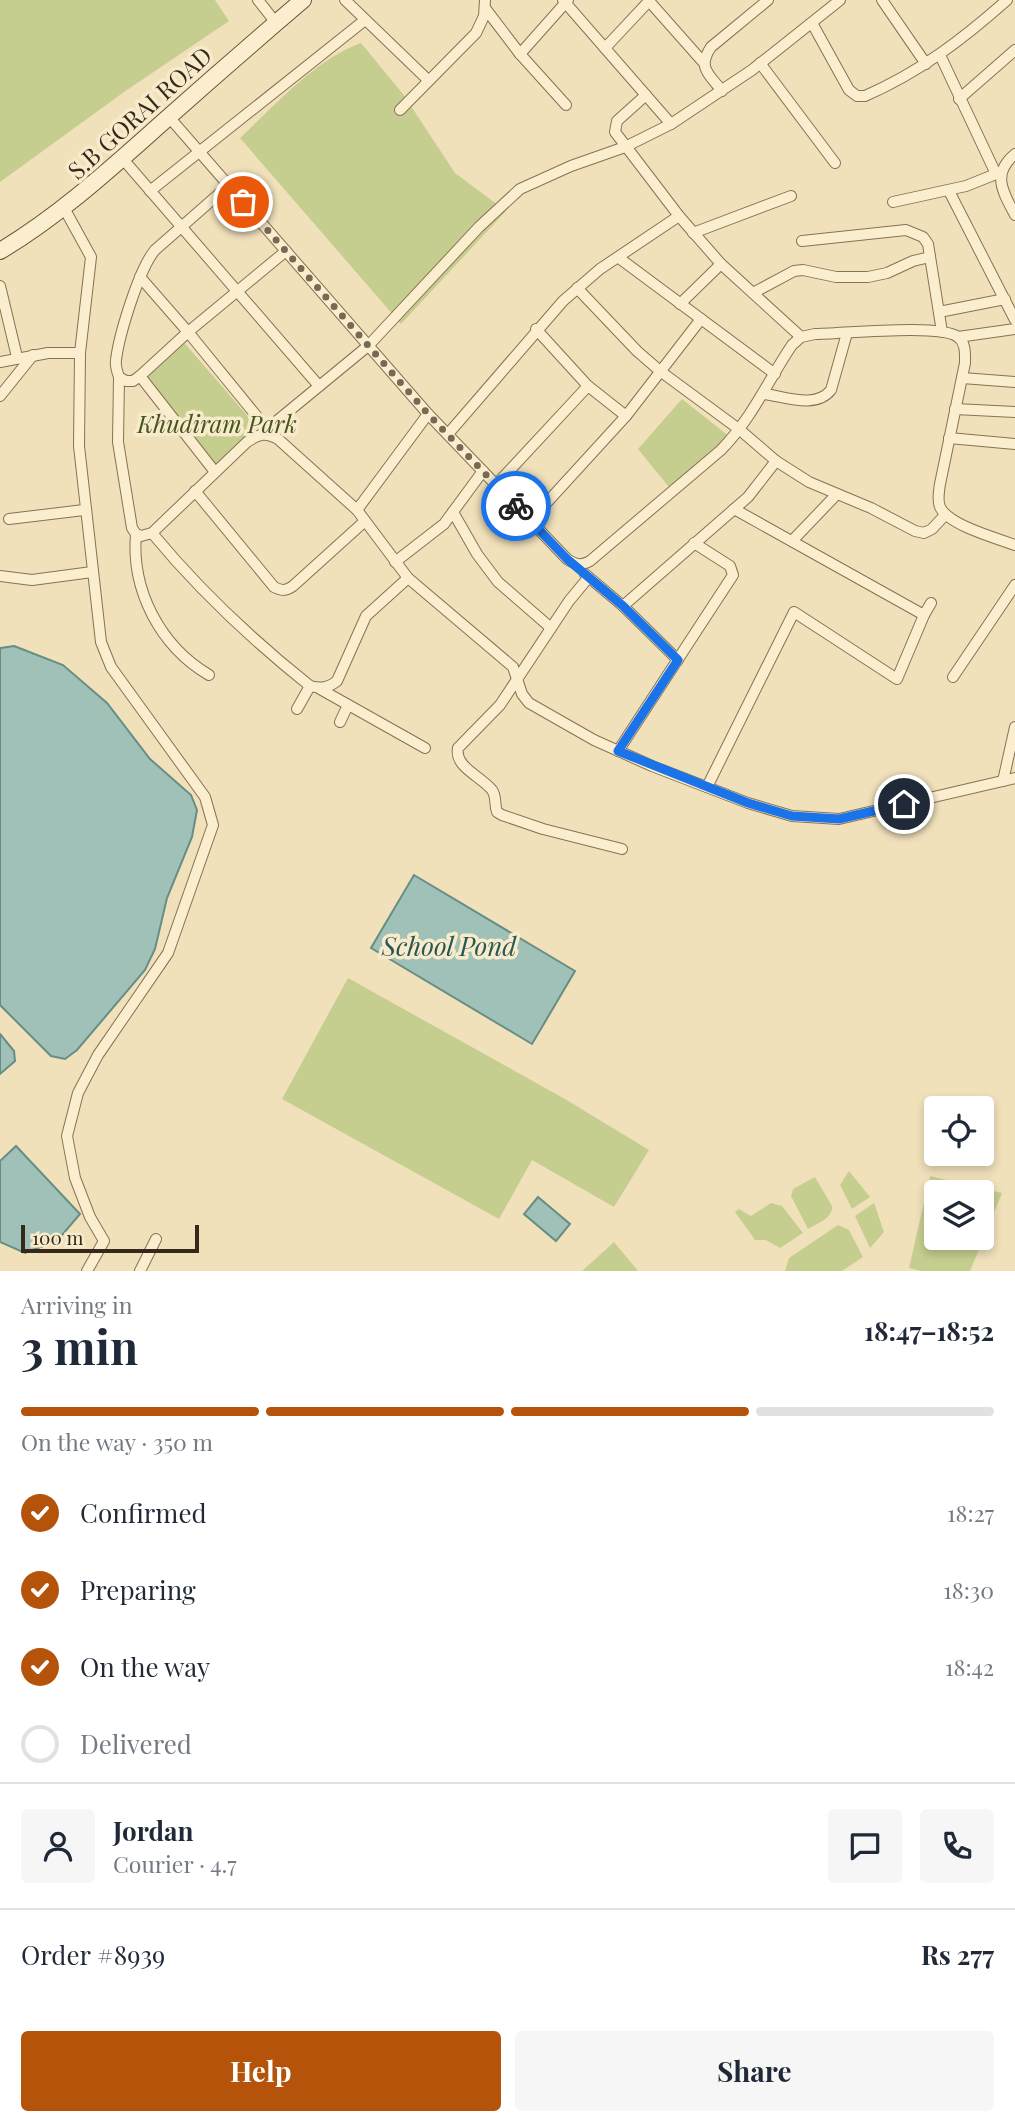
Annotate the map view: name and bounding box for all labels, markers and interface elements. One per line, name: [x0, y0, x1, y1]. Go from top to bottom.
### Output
street label: S.B GORAI ROAD: [60, 39, 218, 185]
pin: [213, 172, 273, 232]
icon: bag: [224, 183, 262, 221]
park label: Khudiram Park: [136, 407, 297, 439]
courier: [481, 471, 551, 541]
icon: bike: [497, 487, 535, 525]
pin: [874, 774, 934, 834]
icon: home: [885, 785, 923, 823]
water label: School Pond: [381, 928, 517, 963]
map controls: [924, 1096, 994, 1250]
button: locate: [924, 1096, 994, 1166]
button: layers: [924, 1180, 994, 1250]
scale bar: [21, 1222, 200, 1254]
text: 100 m: [32, 1224, 83, 1250]
text: Arriving in: [21, 1289, 133, 1320]
text: 18:47–18:52: [864, 1313, 994, 1348]
text: 3 min: [21, 1315, 138, 1377]
text: On the way · 350 m: [21, 1426, 213, 1457]
icon: check: [21, 1494, 59, 1532]
text: Confirmed: [80, 1495, 207, 1530]
text: 18:27: [947, 1497, 994, 1528]
icon: check: [21, 1571, 59, 1609]
text: Preparing: [80, 1572, 196, 1607]
text: 18:30: [943, 1574, 994, 1605]
icon: check: [21, 1648, 59, 1686]
text: On the way: [80, 1649, 210, 1684]
text: 18:42: [945, 1651, 994, 1682]
text: Delivered: [80, 1726, 192, 1761]
button: person: [21, 1809, 95, 1883]
button: chat: [828, 1809, 902, 1883]
button: phone: [920, 1809, 994, 1883]
text: Jordan: [113, 1813, 193, 1848]
text: Courier · 4.7: [113, 1848, 237, 1879]
text: Order #8939: [21, 1937, 165, 1972]
text: Rs 277: [921, 1937, 994, 1972]
button: Help: [21, 2031, 501, 2111]
button: Share: [515, 2031, 994, 2111]

